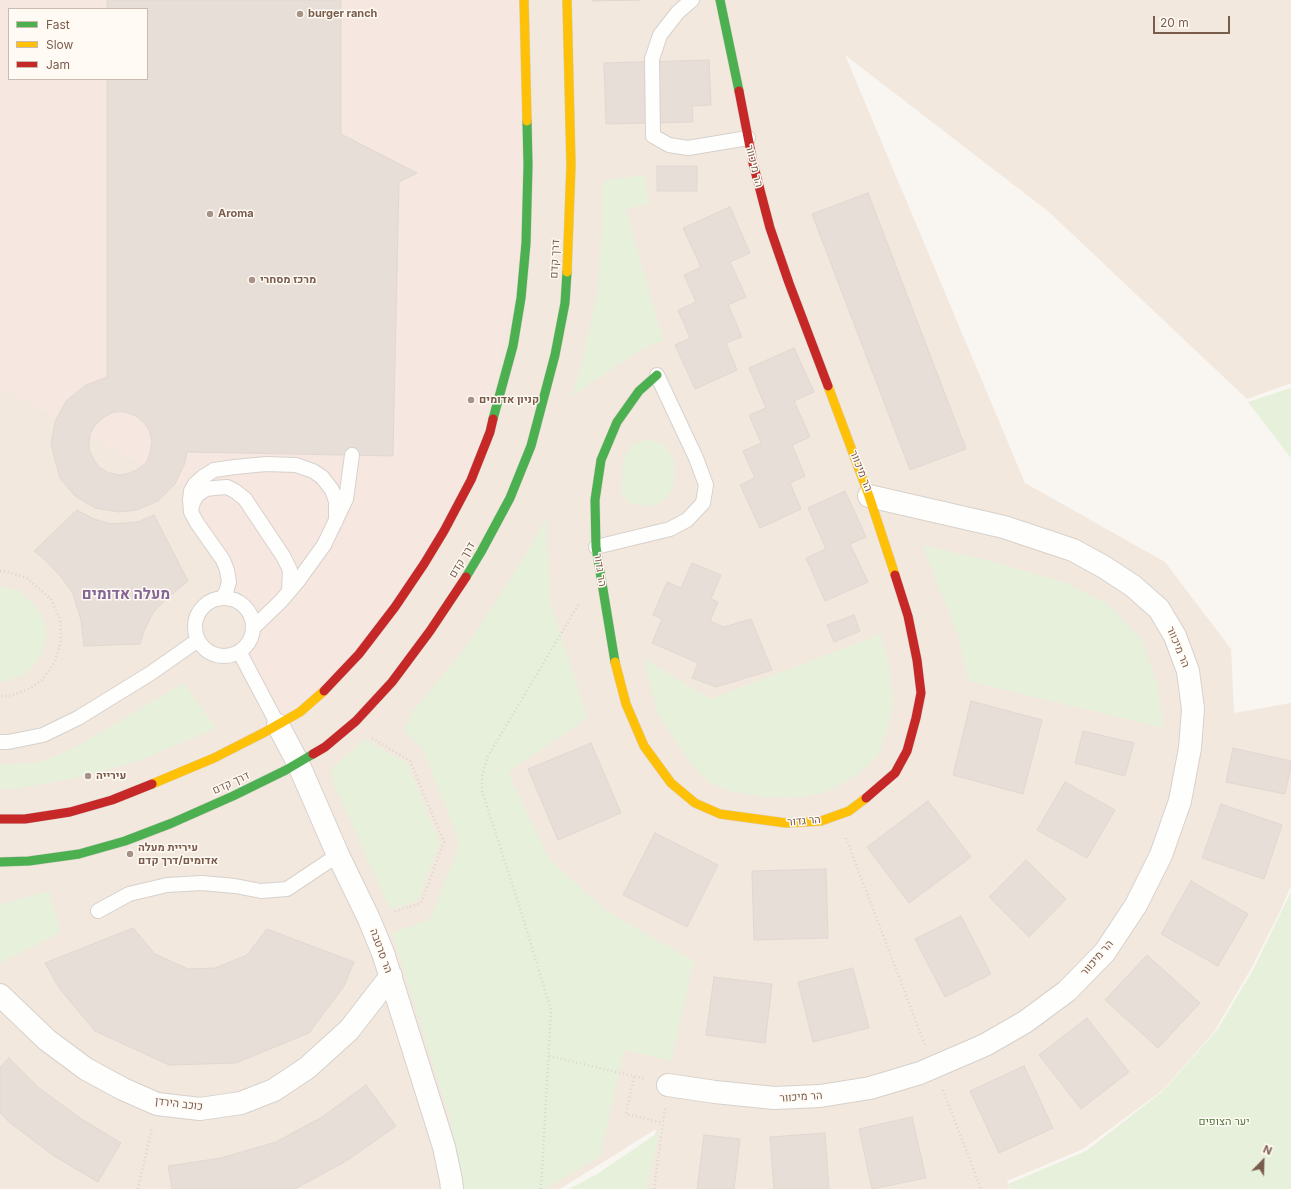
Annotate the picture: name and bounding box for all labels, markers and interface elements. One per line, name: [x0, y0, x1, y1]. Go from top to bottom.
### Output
place label: burger ranch: [308, 7, 377, 21]
legend: [8, 8, 148, 80]
scale bar: [1155, 8, 1232, 34]
marker: burger ranch: [295, 9, 305, 19]
text: 20 m: [1160, 15, 1189, 30]
text: Fast: [46, 17, 70, 32]
text: Slow: [46, 37, 73, 52]
text: Jam: [46, 57, 70, 72]
street label: הר מיכוור: [742, 144, 766, 188]
place label: Aroma: [218, 207, 254, 221]
marker: Aroma: [205, 209, 215, 219]
street label: דרך קדם: [547, 239, 563, 279]
place label: מרכז מסחרי: [260, 273, 316, 287]
marker: מרכז מסחרי: [247, 275, 257, 285]
place label: קניון אדומים: [479, 393, 539, 407]
marker: קניון אדומים: [466, 395, 476, 405]
street label: הר מיכוור: [847, 449, 875, 493]
street label: דרך קדם: [446, 540, 478, 580]
street label: הר גדור: [591, 552, 609, 588]
district label: מעלה אדומים: [82, 585, 170, 603]
street label: הר מיכוור: [1164, 625, 1192, 669]
place label: עירייה: [96, 769, 126, 783]
street label: דרך קדם: [210, 769, 252, 797]
marker: עירייה: [83, 771, 93, 781]
street label: הר גדור: [787, 813, 821, 829]
place label: עיריית מעלה אדומים/דרך קדם: [138, 841, 218, 867]
marker: עיריית מעלה אדומים/דרך קדם: [125, 849, 135, 859]
street label: הר סרטבה: [367, 927, 395, 975]
street label: הר מיכוור: [1078, 937, 1116, 979]
street label: הר מיכוור: [779, 1089, 823, 1105]
street label: כוכב הירדן: [154, 1095, 204, 1113]
park label: יער הצופים: [1198, 1115, 1250, 1129]
north arrow: [1243, 1141, 1283, 1181]
text: N: [1261, 1142, 1274, 1158]

